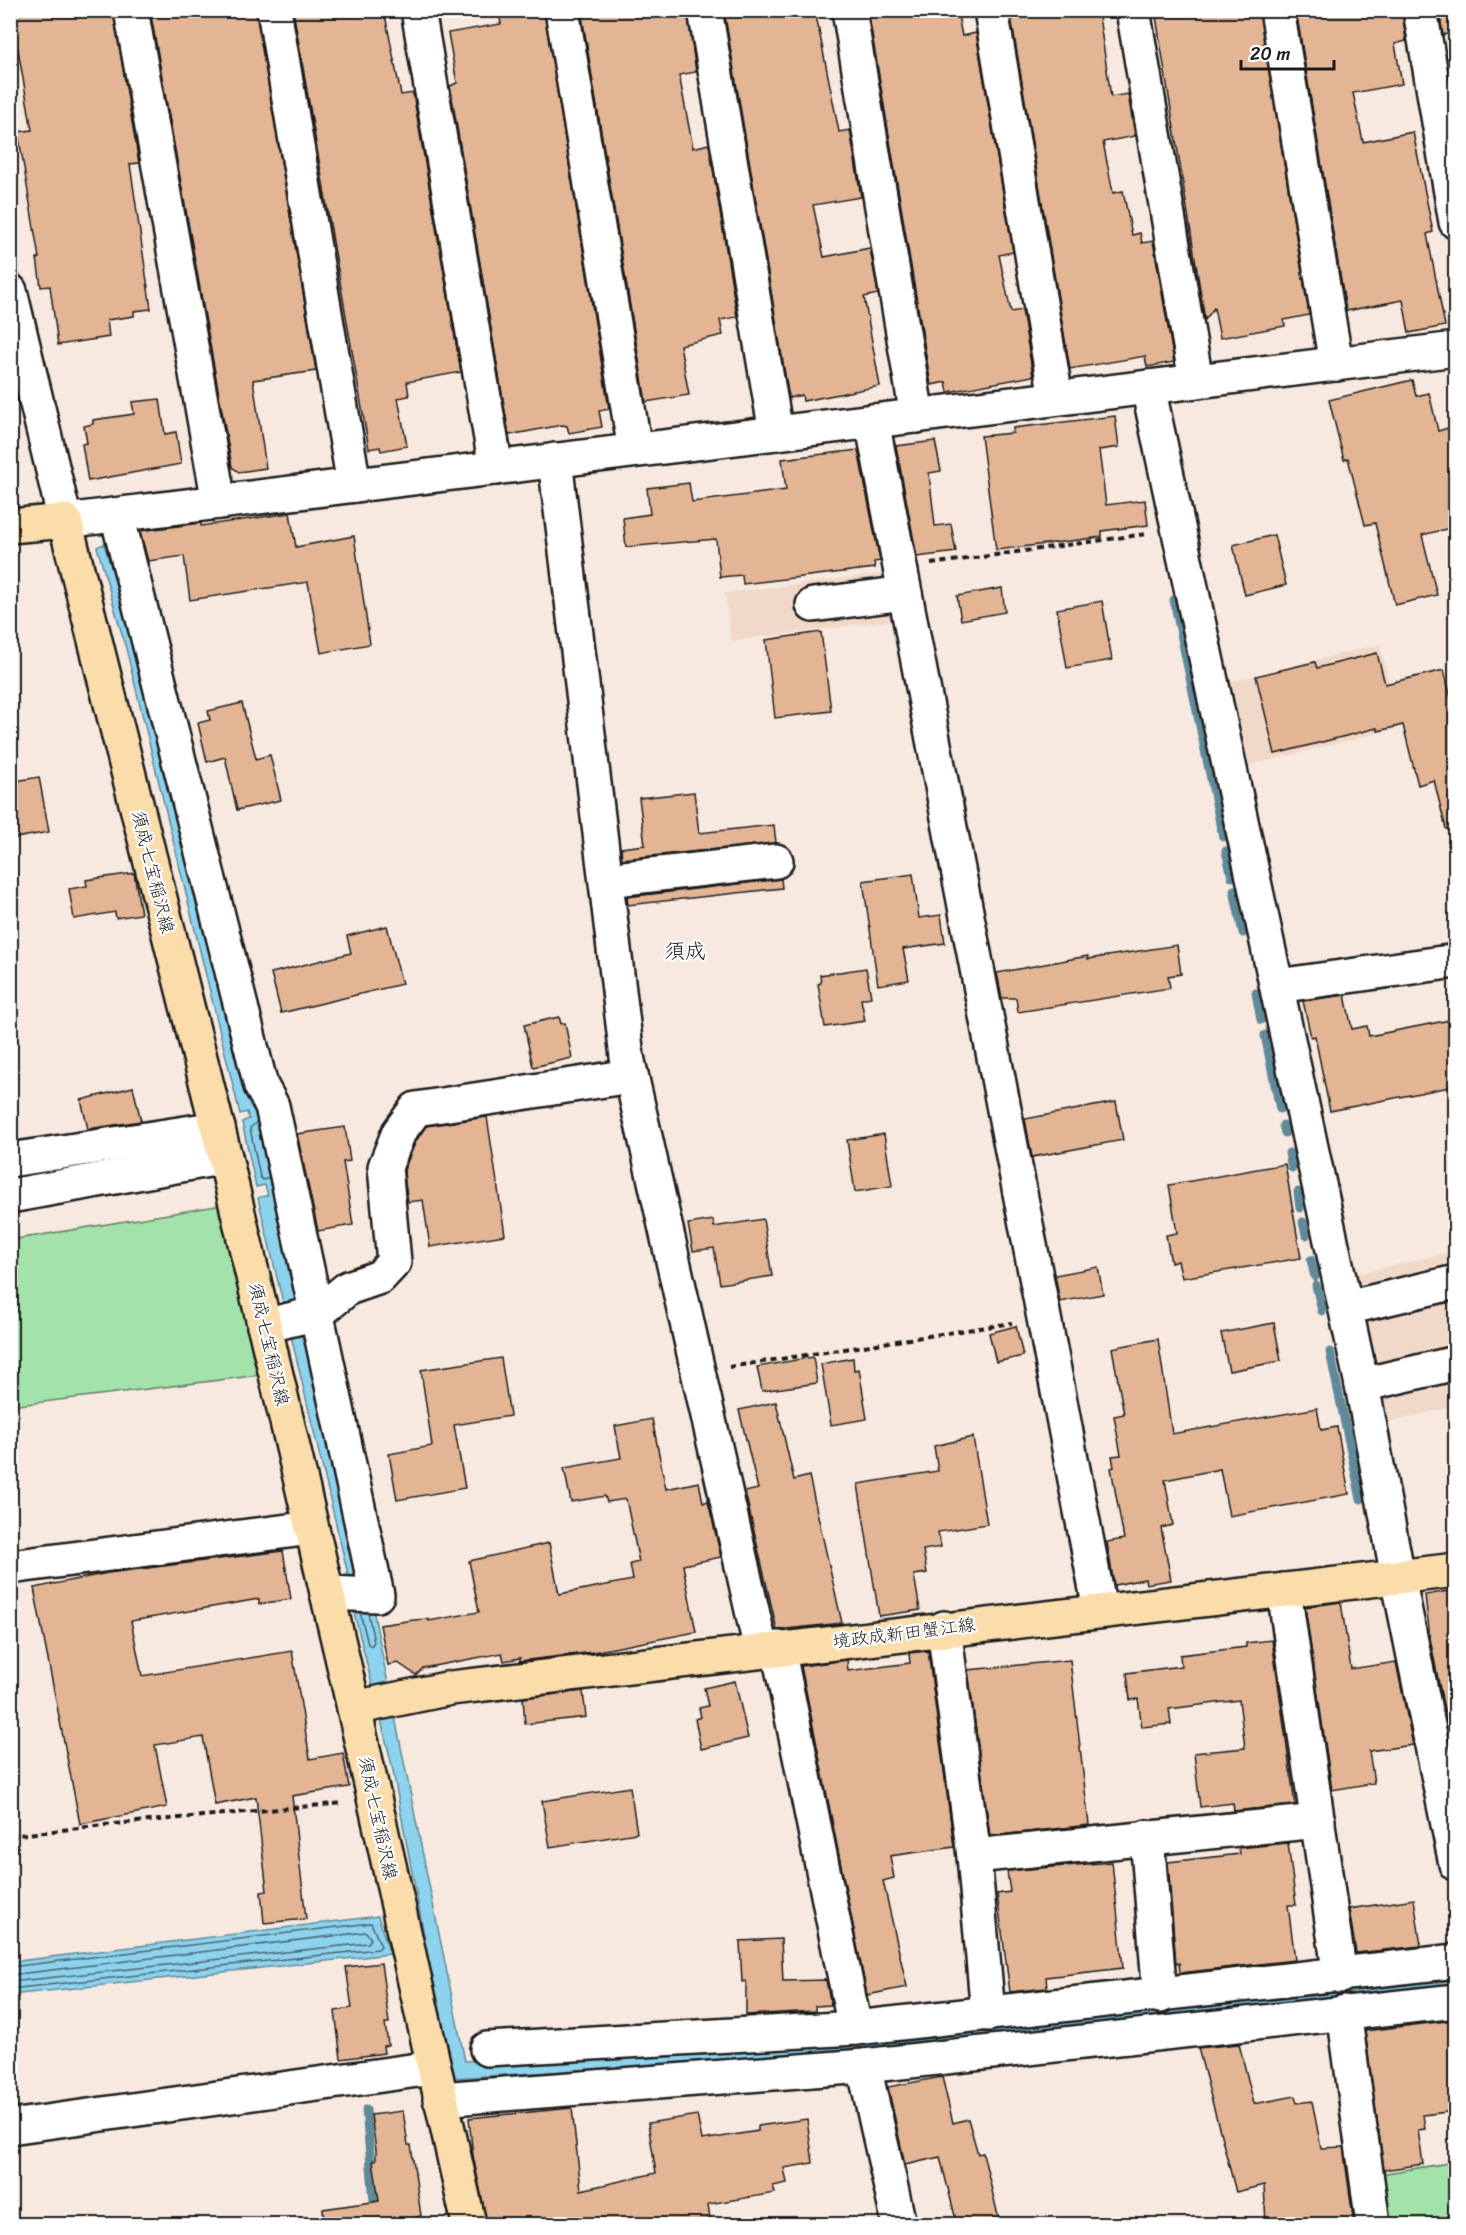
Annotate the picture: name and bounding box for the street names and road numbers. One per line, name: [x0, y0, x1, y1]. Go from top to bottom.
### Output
street label: 須成七宝稲沢線: [122, 807, 184, 937]
street label: 須成七宝稲沢線: [239, 1279, 299, 1409]
street label: 境政成新田蟹江線: [831, 1608, 977, 1658]
street label: 須成七宝稲沢線: [349, 1753, 407, 1883]

